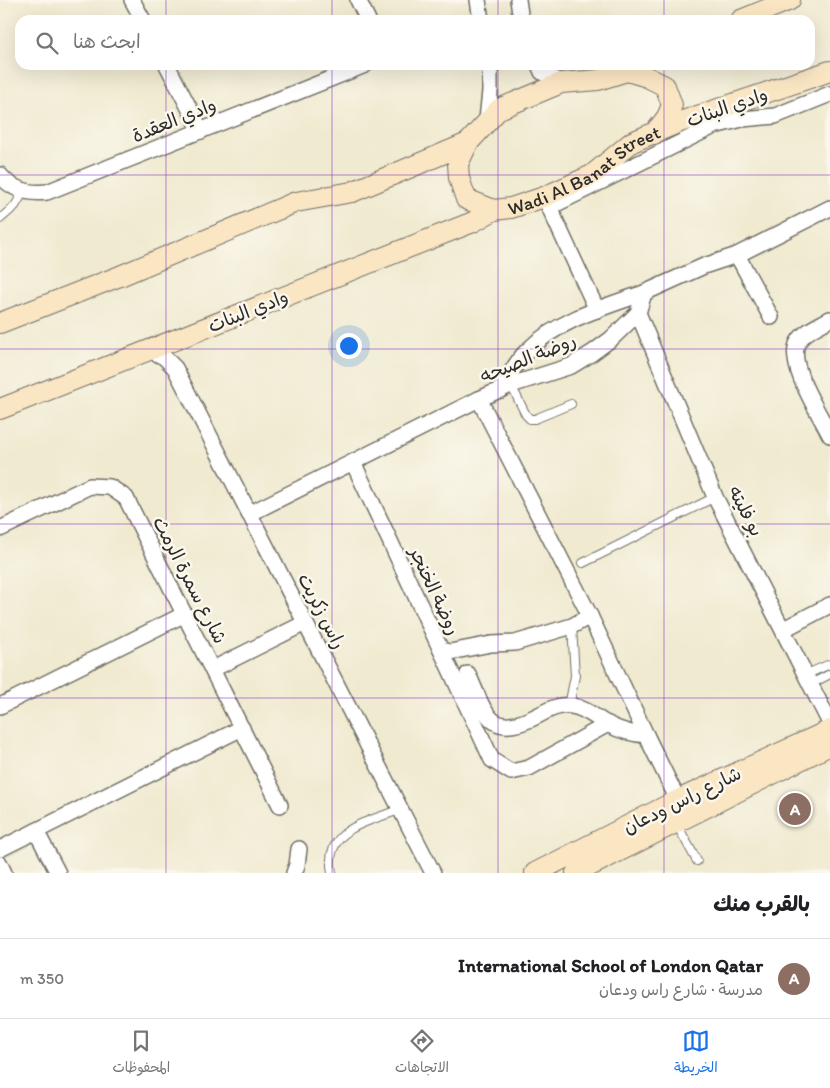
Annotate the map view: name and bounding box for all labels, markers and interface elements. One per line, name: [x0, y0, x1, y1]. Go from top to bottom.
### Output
search box: [15, 15, 815, 70]
icon: search: [33, 29, 61, 57]
text: ابحث هنا: [73, 30, 141, 53]
street label: وادي البنات: [683, 82, 772, 134]
street label: وادي العقدة: [128, 93, 221, 150]
street label: Wadi Al Banat Street: [505, 120, 664, 220]
street label: وادي البنات: [204, 284, 293, 340]
street label: روضة الصيحه: [477, 328, 579, 388]
your location: [336, 333, 362, 359]
street label: بو فليته: [724, 482, 768, 540]
street label: شارع سمرة الرمث: [146, 513, 232, 648]
street label: روضة الخنجر: [404, 542, 465, 639]
street label: راس زكريت: [293, 569, 351, 653]
street label: شارع راس ودعان: [619, 761, 746, 840]
pin: A: [779, 790, 811, 828]
text: بالقرب منك: [713, 891, 810, 916]
text: International School of London Qatar: [458, 954, 763, 977]
text: 350 m: [20, 969, 64, 988]
text: A: [789, 969, 799, 988]
text: مدرسة · شارع راس ودعان: [599, 980, 763, 999]
tab: المحفوظات: [112, 1027, 170, 1080]
tab: الاتجاهات: [395, 1027, 449, 1080]
tab: الخريطة: [674, 1027, 718, 1080]

